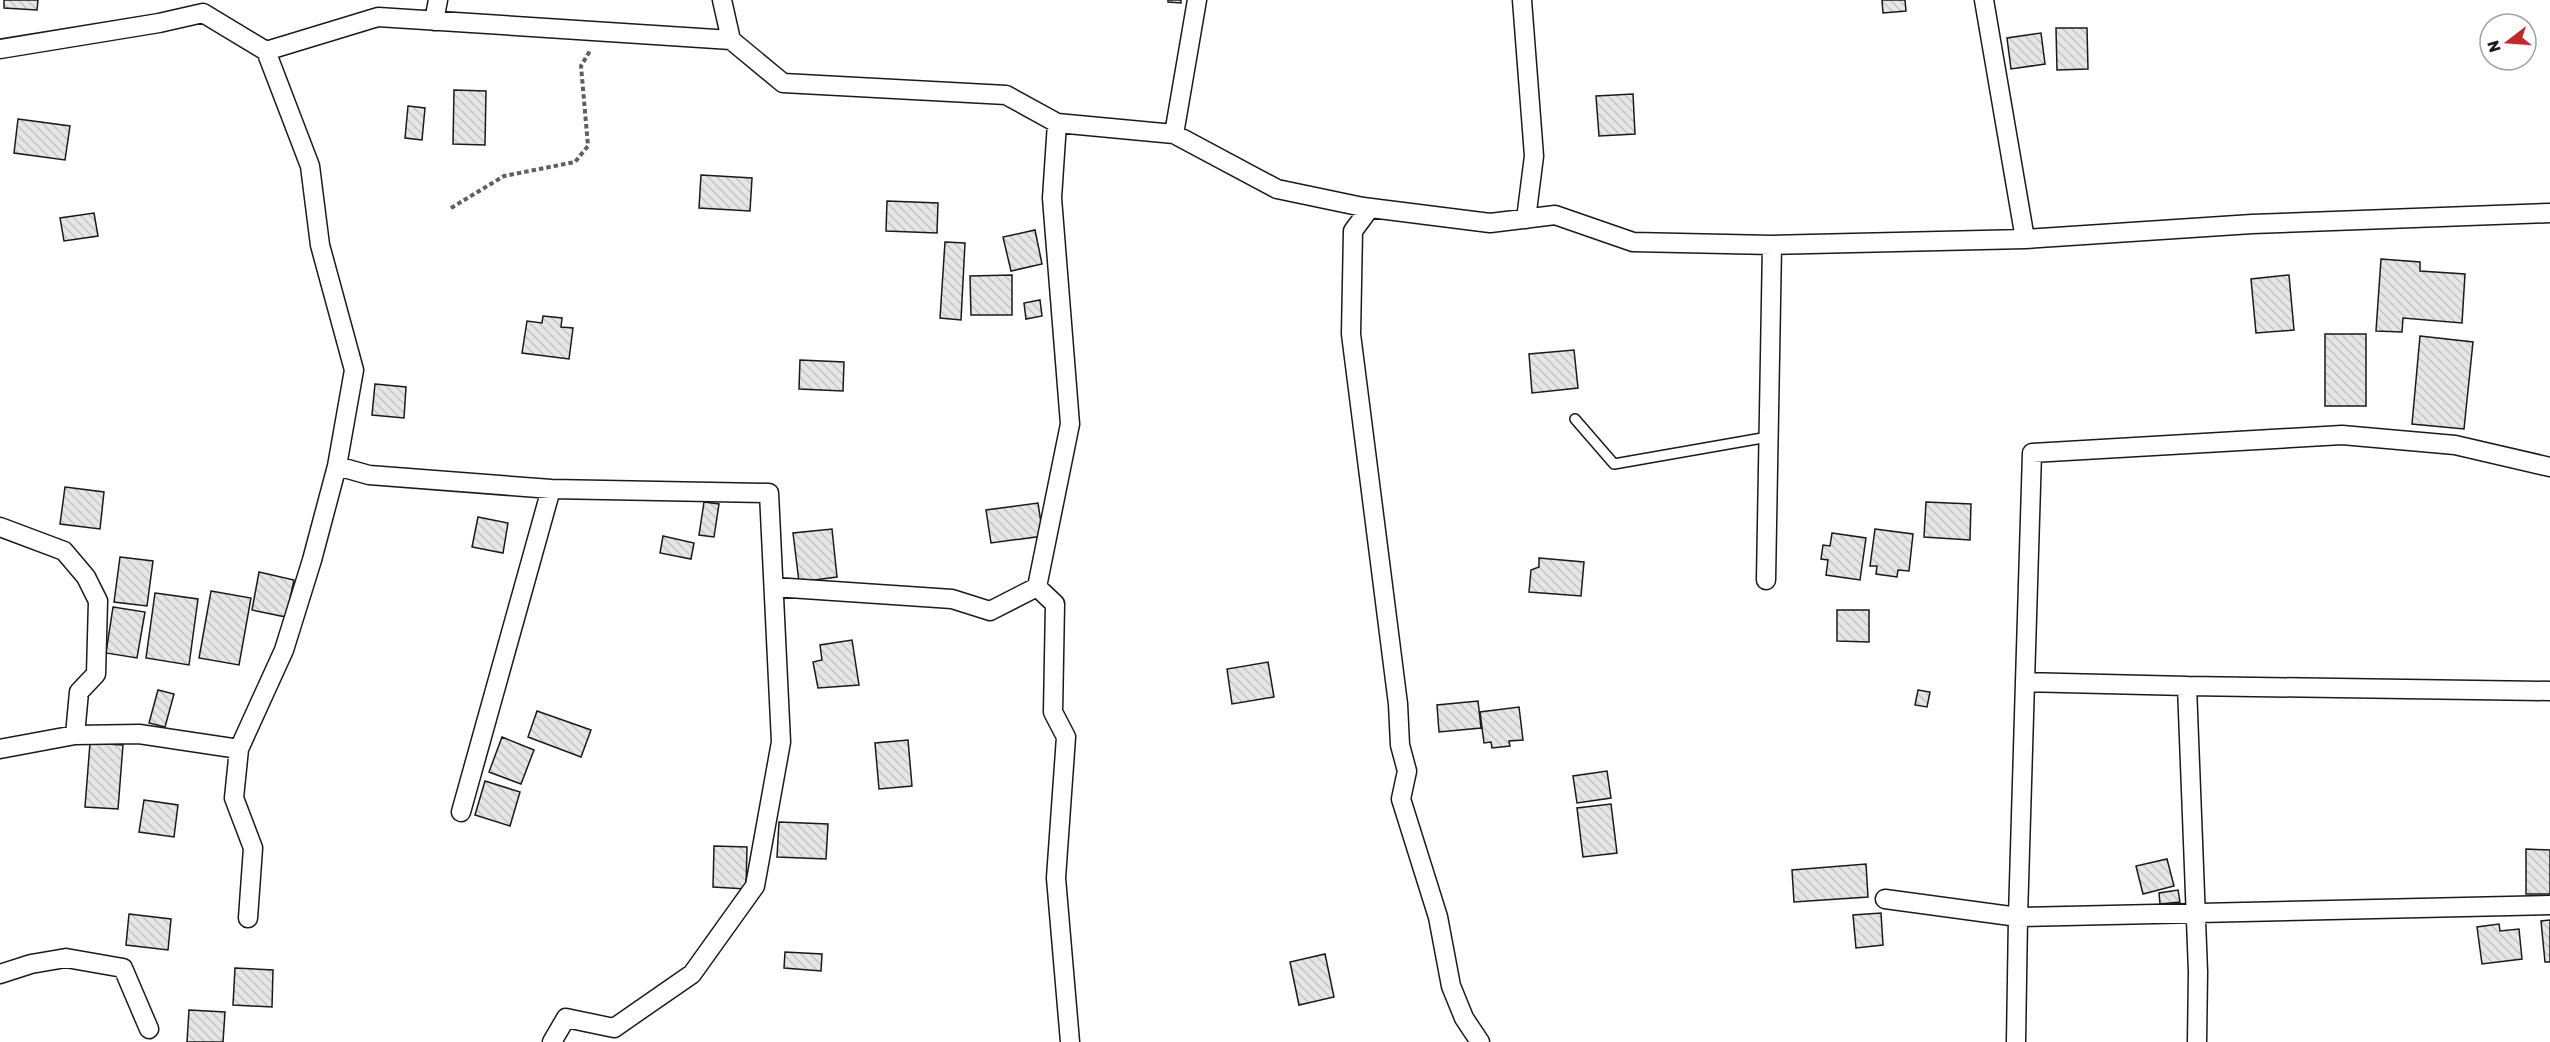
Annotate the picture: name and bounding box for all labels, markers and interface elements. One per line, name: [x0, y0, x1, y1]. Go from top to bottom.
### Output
north arrow: [2478, 12, 2538, 72]
text: N: [2483, 38, 2505, 55]

